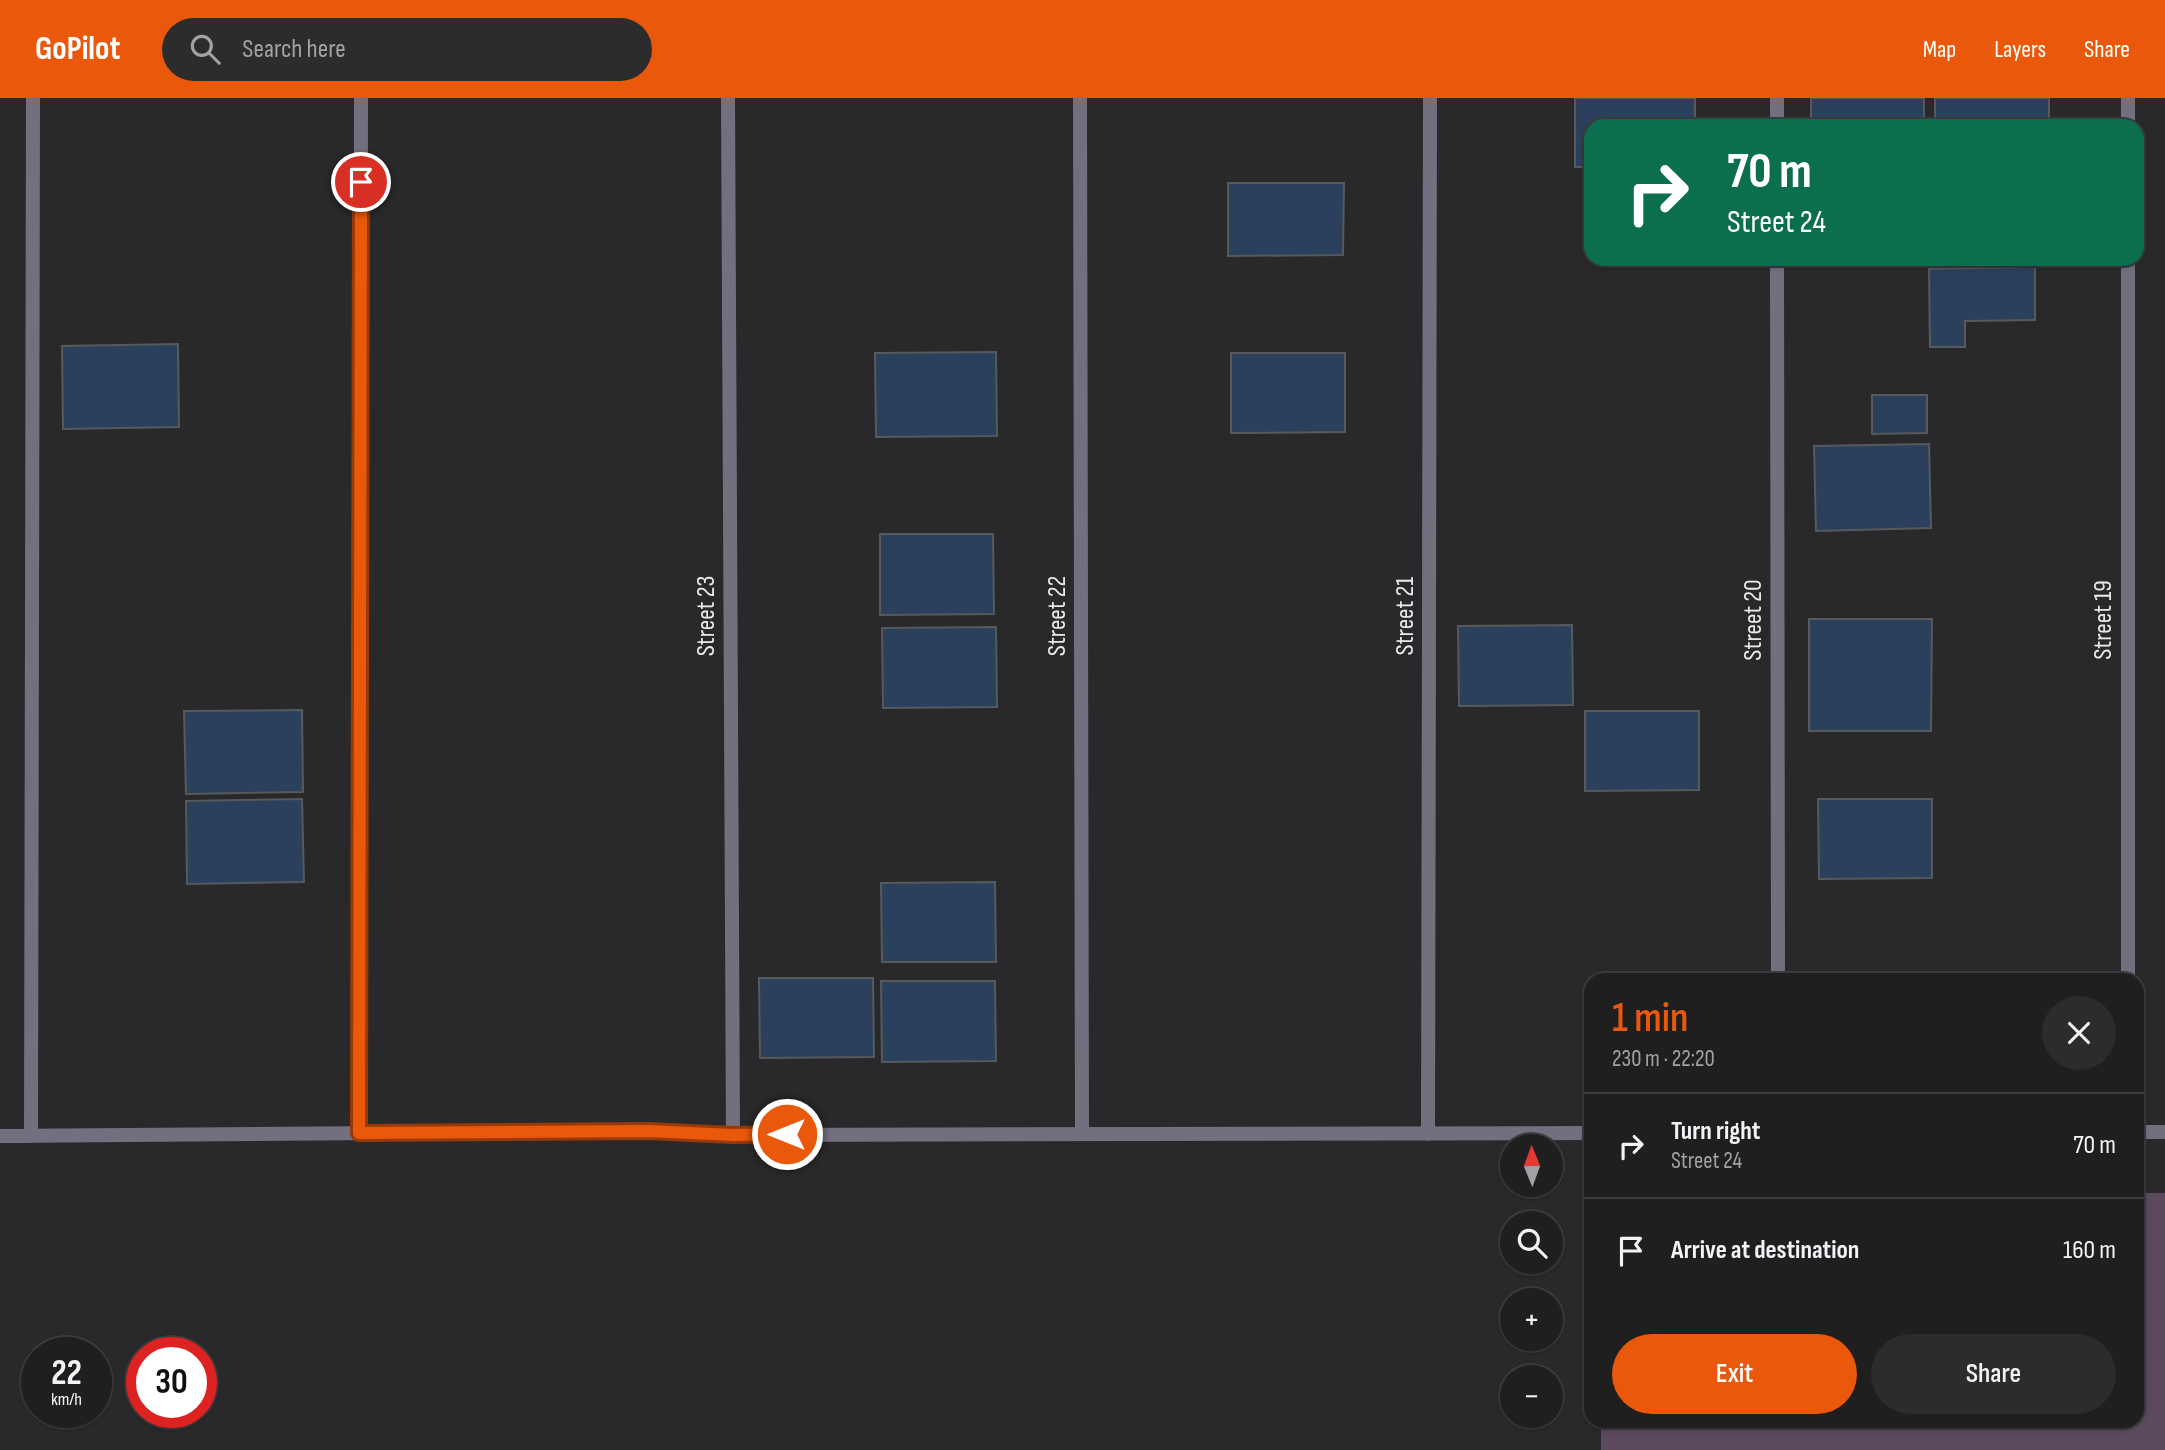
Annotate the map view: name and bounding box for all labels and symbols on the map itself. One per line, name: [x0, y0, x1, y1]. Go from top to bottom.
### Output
pin: [331, 152, 391, 212]
street label: Street 23: [691, 576, 722, 656]
street label: Street 22: [1042, 576, 1073, 656]
street label: Street 21: [1390, 577, 1421, 655]
street label: Street 20: [1738, 579, 1769, 661]
street label: Street 19: [2088, 580, 2119, 660]
position arrow: [750, 1097, 824, 1171]
north arrow: [1500, 1134, 1563, 1197]
speed limit sign: 30: [126, 1337, 217, 1428]

